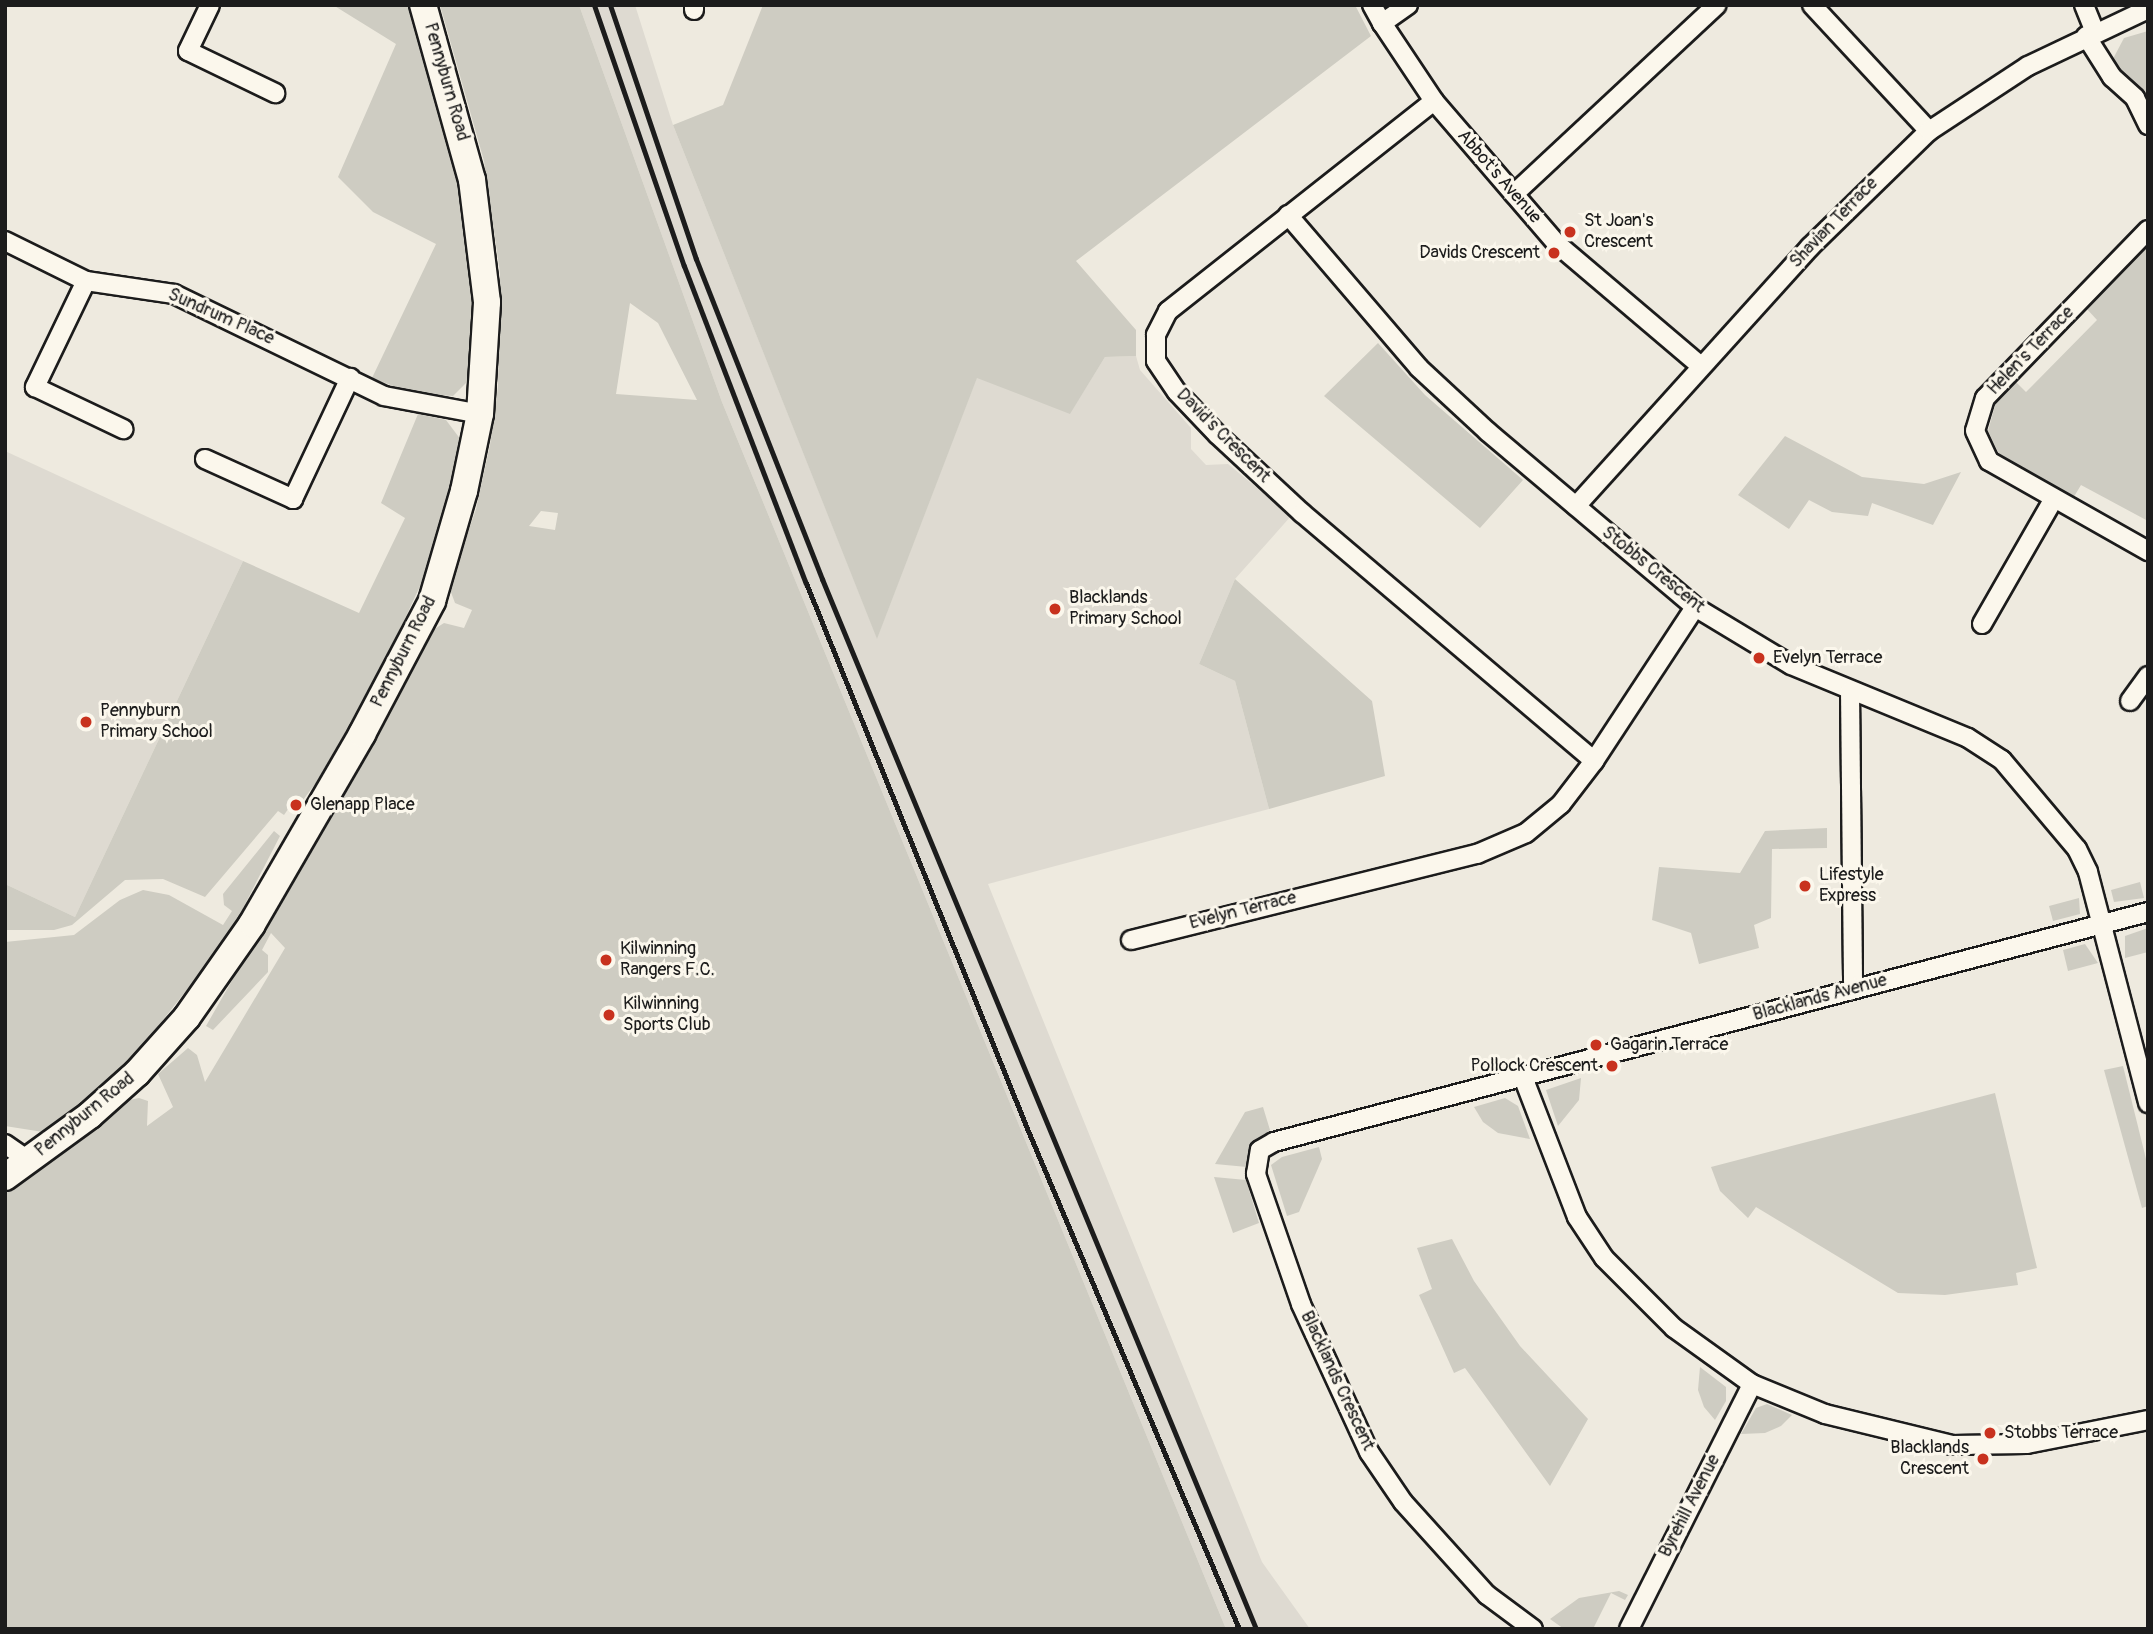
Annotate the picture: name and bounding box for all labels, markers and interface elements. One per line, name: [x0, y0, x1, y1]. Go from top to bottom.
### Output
street label: Pennyburn Road: [419, 20, 473, 144]
street label: Abbot's Avenue: [1452, 126, 1546, 228]
street label: Shavian Terrace: [1785, 173, 1883, 273]
place label: St Joan's Crescent: [1584, 211, 1654, 254]
marker: St Joan's Crescent: [1562, 224, 1578, 240]
place label: Davids Crescent: [1419, 242, 1540, 264]
marker: Davids Crescent: [1546, 245, 1562, 261]
street label: Sundrum Place: [165, 284, 277, 350]
street label: Helen's Terrace: [1983, 302, 2079, 400]
street label: David's Crescent: [1171, 384, 1275, 488]
street label: Stobbs Crescent: [1597, 522, 1709, 618]
place label: Blacklands Primary School: [1069, 588, 1182, 630]
street label: Pennyburn Road: [367, 593, 441, 711]
marker: Blacklands Primary School: [1047, 601, 1063, 617]
place label: Evelyn Terrace: [1773, 647, 1882, 669]
marker: Evelyn Terrace: [1751, 650, 1767, 666]
place label: Pennyburn Primary School: [100, 701, 213, 744]
marker: Pennyburn Primary School: [78, 714, 94, 730]
place label: Glenapp Place: [310, 794, 415, 816]
marker: Glenapp Place: [288, 797, 304, 813]
place label: Lifestyle Express: [1819, 865, 1884, 908]
marker: Lifestyle Express: [1797, 878, 1813, 894]
street label: Evelyn Terrace: [1187, 887, 1299, 935]
place label: Kilwinning Rangers F.C.: [620, 939, 715, 982]
marker: Kilwinning Rangers F.C.: [598, 952, 614, 968]
street label: Blacklands Avenue: [1751, 970, 1889, 1026]
place label: Kilwinning Sports Club: [623, 994, 711, 1036]
marker: Kilwinning Sports Club: [601, 1007, 617, 1023]
place label: Gagarin Terrace: [1610, 1034, 1728, 1056]
marker: Gagarin Terrace: [1588, 1037, 1604, 1053]
place label: Pollock Crescent: [1471, 1055, 1598, 1077]
marker: Pollock Crescent: [1604, 1058, 1620, 1074]
street label: Pennyburn Road: [31, 1068, 139, 1162]
street label: Blacklands Crescent: [1295, 1308, 1379, 1454]
place label: Stobbs Terrace: [2004, 1422, 2118, 1444]
marker: Stobbs Terrace: [1982, 1425, 1998, 1441]
place label: Blacklands Crescent: [1890, 1438, 1969, 1480]
street label: Byrehill Avenue: [1655, 1451, 1725, 1561]
marker: Blacklands Crescent: [1975, 1451, 1991, 1467]

